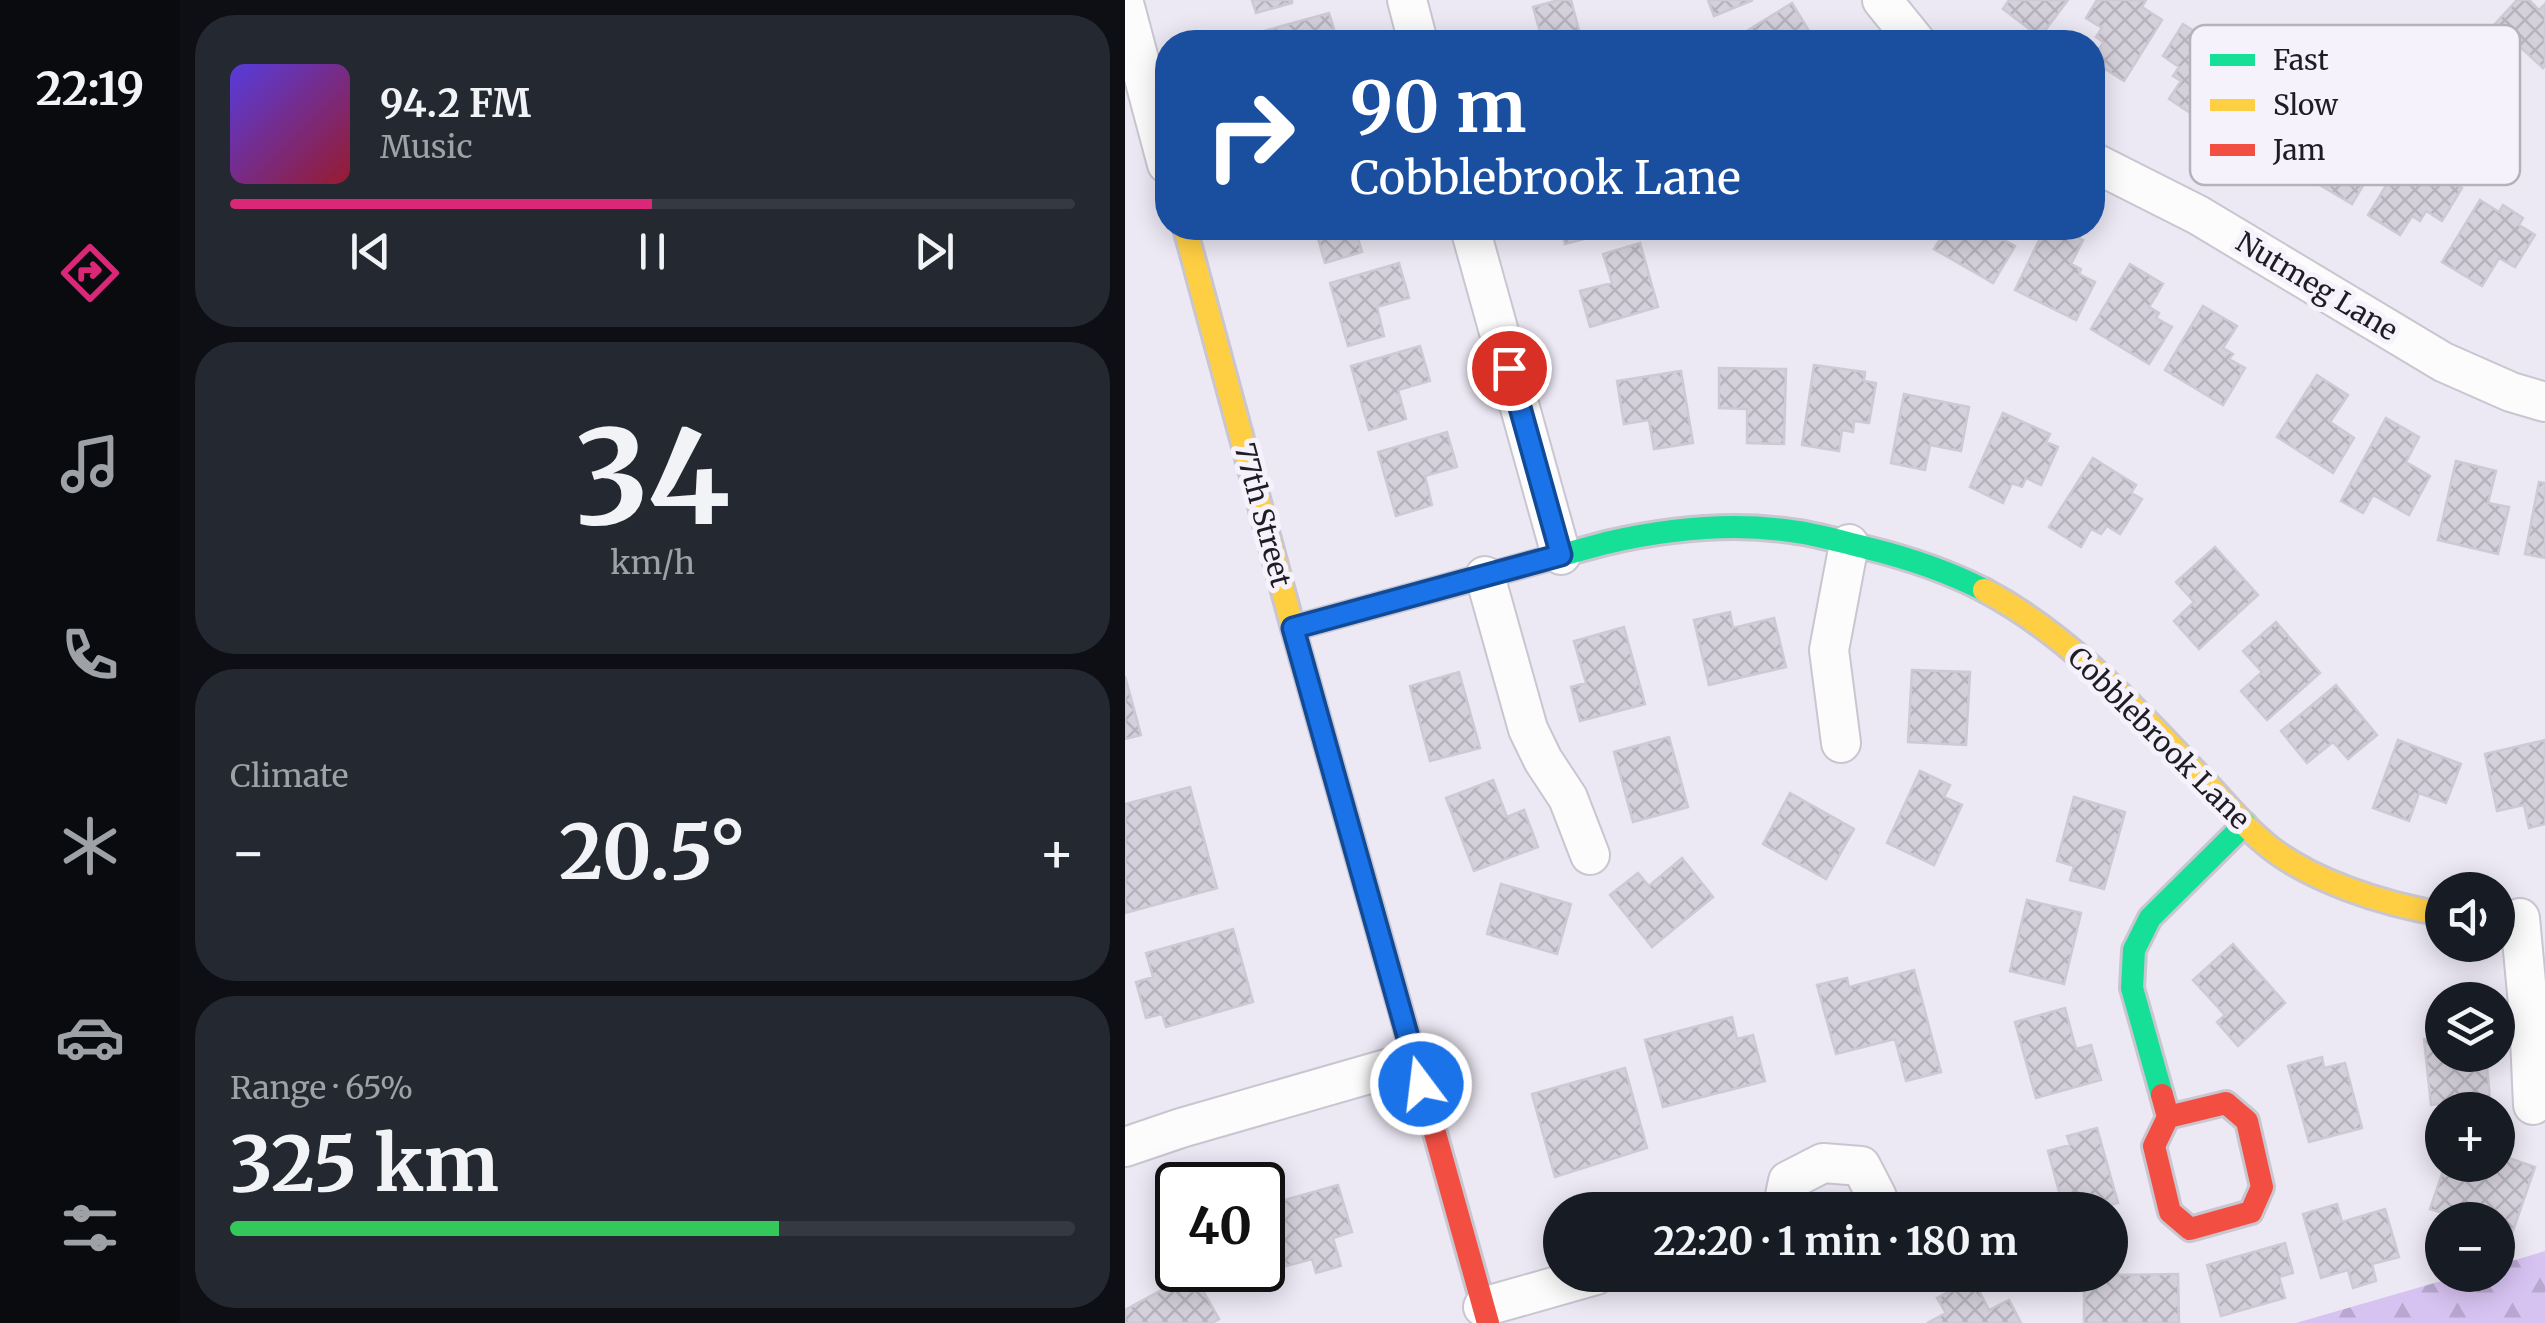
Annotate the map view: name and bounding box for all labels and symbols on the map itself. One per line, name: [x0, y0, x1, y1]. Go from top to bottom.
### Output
legend: [2190, 25, 2520, 185]
text: Fast: [2273, 42, 2329, 78]
text: Slow: [2273, 87, 2338, 123]
text: Jam: [2272, 132, 2326, 168]
street label: Nutmeg Lane: [2230, 224, 2404, 348]
pin: [1467, 326, 1552, 411]
street label: 77th Street: [1227, 439, 1299, 591]
street label: Cobblebrook Lane: [2060, 639, 2258, 837]
position arrow: [1369, 1032, 1473, 1136]
speed limit sign: 40: [1155, 1162, 1285, 1292]

